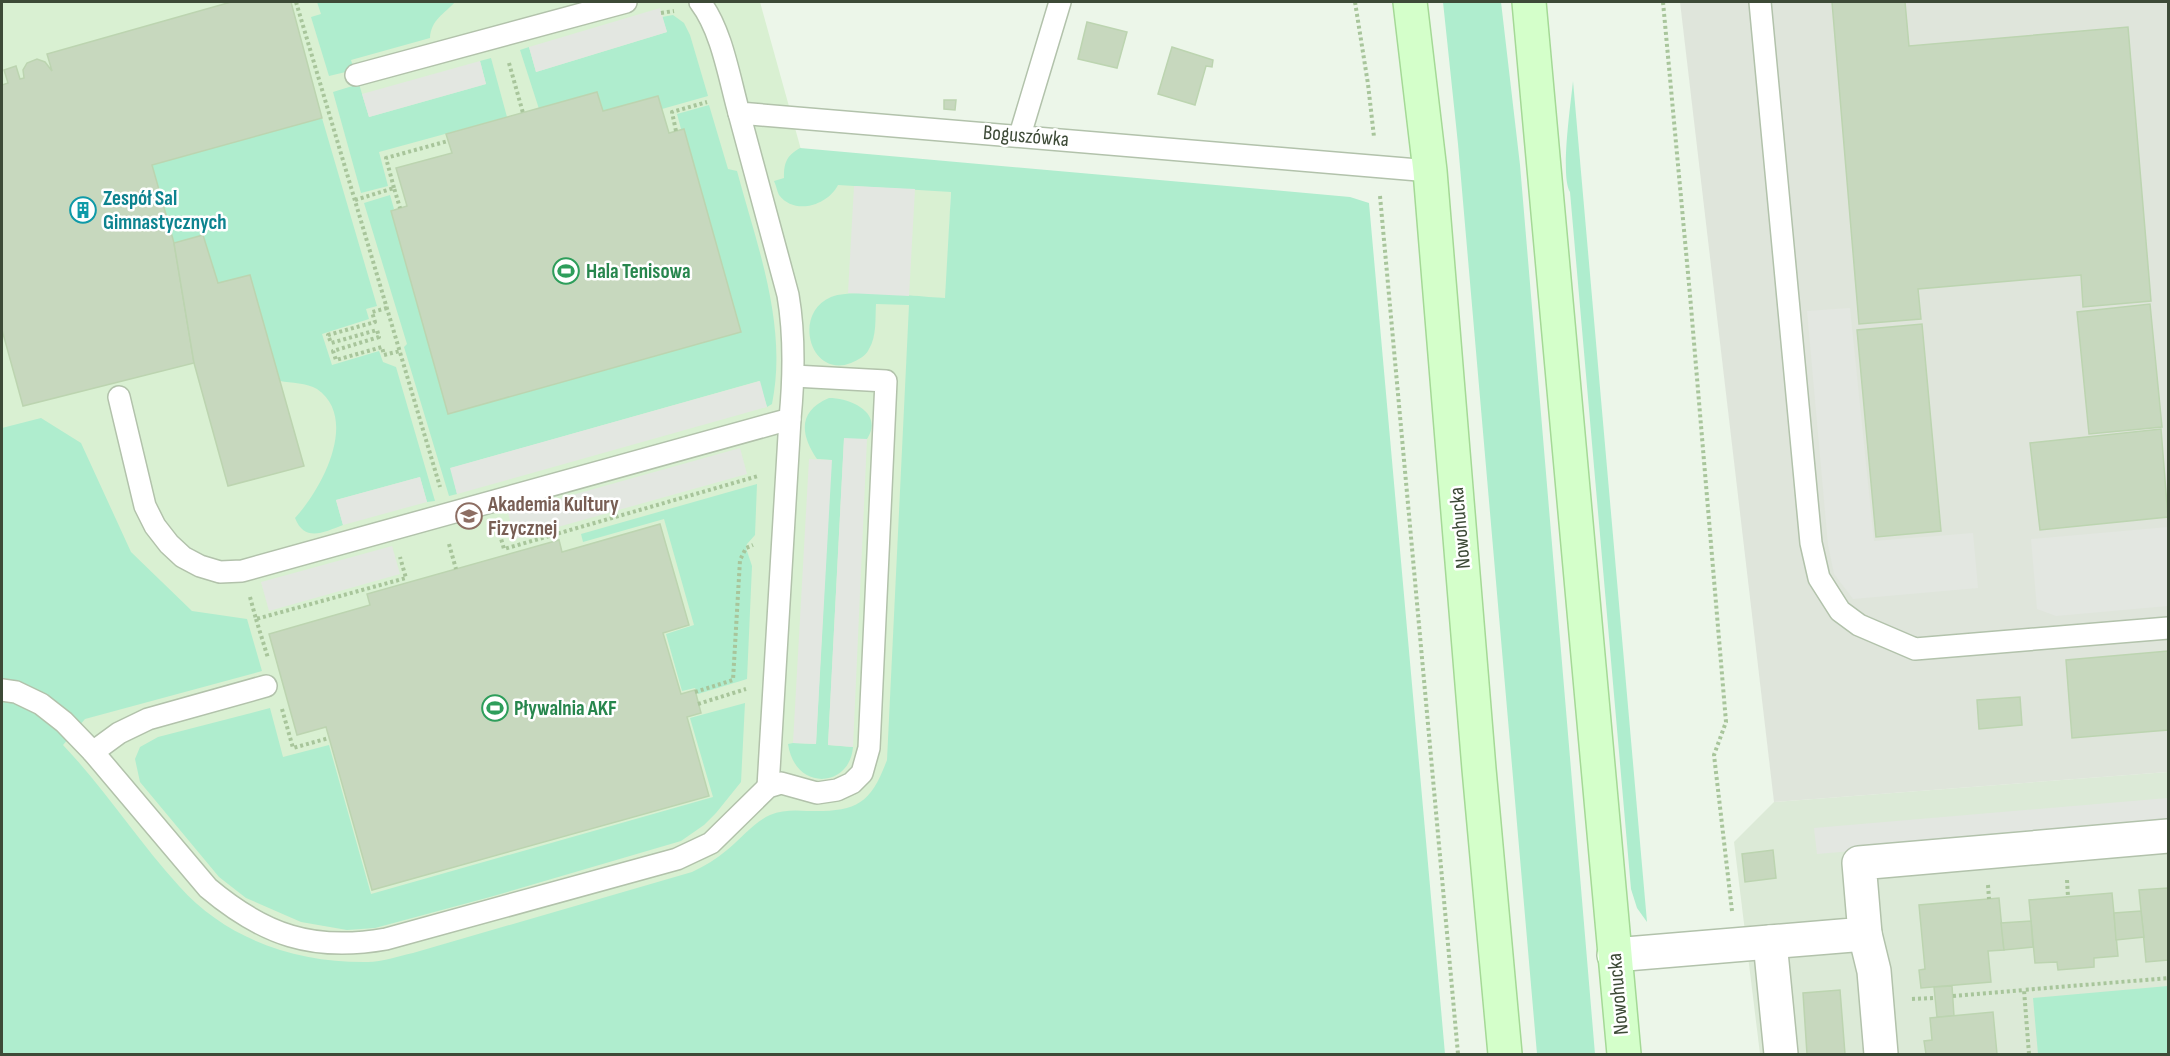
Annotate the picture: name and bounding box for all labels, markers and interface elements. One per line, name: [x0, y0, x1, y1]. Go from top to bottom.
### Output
street label: Boguszówka: [982, 120, 1070, 152]
place label: Zespół Sal Gimnastycznych: [103, 186, 227, 235]
building icon: Zespół Sal Gimnastycznych: [68, 195, 98, 225]
sports icon: Hala Tenisowa: [551, 256, 581, 286]
place label: Hala Tenisowa: [586, 259, 691, 284]
street label: Nowohucka: [1444, 486, 1476, 570]
place label: Akademia Kultury Fizycznej: [487, 492, 619, 541]
school or university icon: Akademia Kultury Fizycznej: [454, 501, 484, 531]
sports icon: Pływalnia AKF: [480, 693, 510, 723]
place label: Pływalnia AKF: [514, 696, 617, 721]
street label: Nowohucka: [1602, 952, 1634, 1036]

